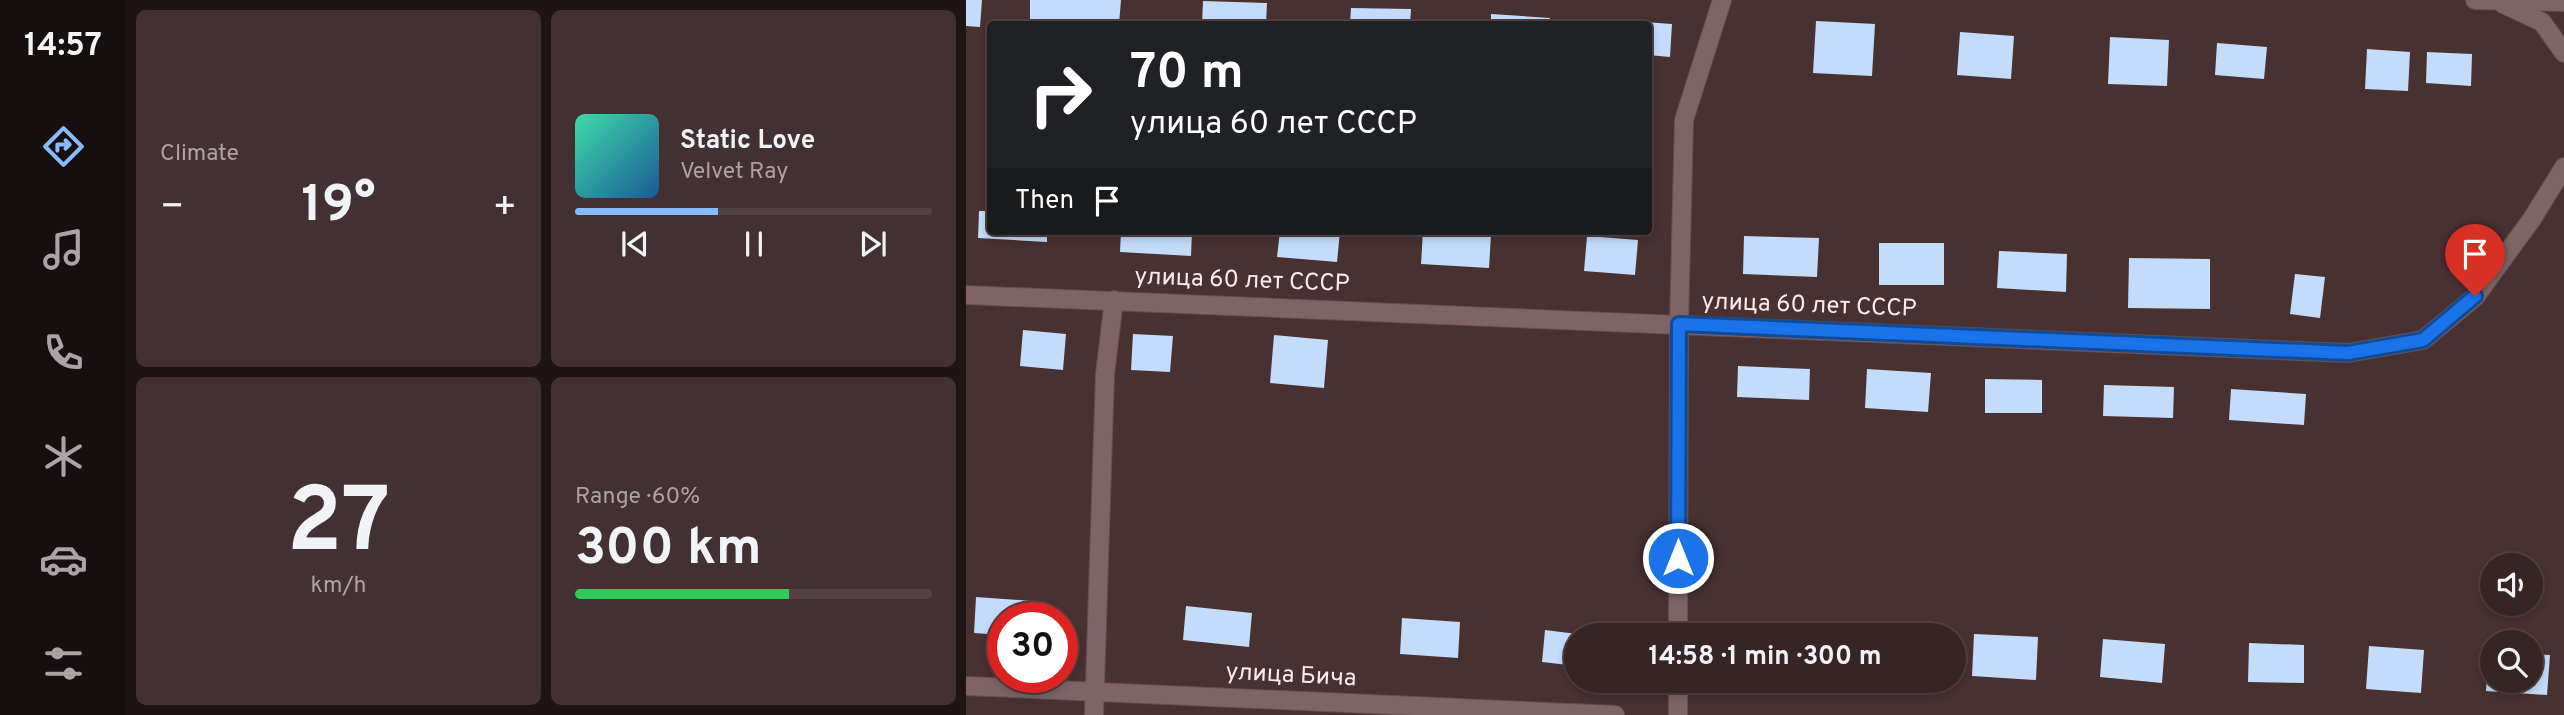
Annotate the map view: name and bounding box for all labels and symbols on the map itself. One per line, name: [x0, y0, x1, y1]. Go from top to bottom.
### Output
pin: [2445, 224, 2505, 296]
street label: улица 60 лет СССР: [1134, 262, 1350, 300]
street label: улица 60 лет СССР: [1701, 287, 1917, 325]
position arrow: [1641, 521, 1715, 595]
speed limit sign: 30: [987, 602, 1078, 693]
street label: улица Бича: [1225, 658, 1357, 694]

